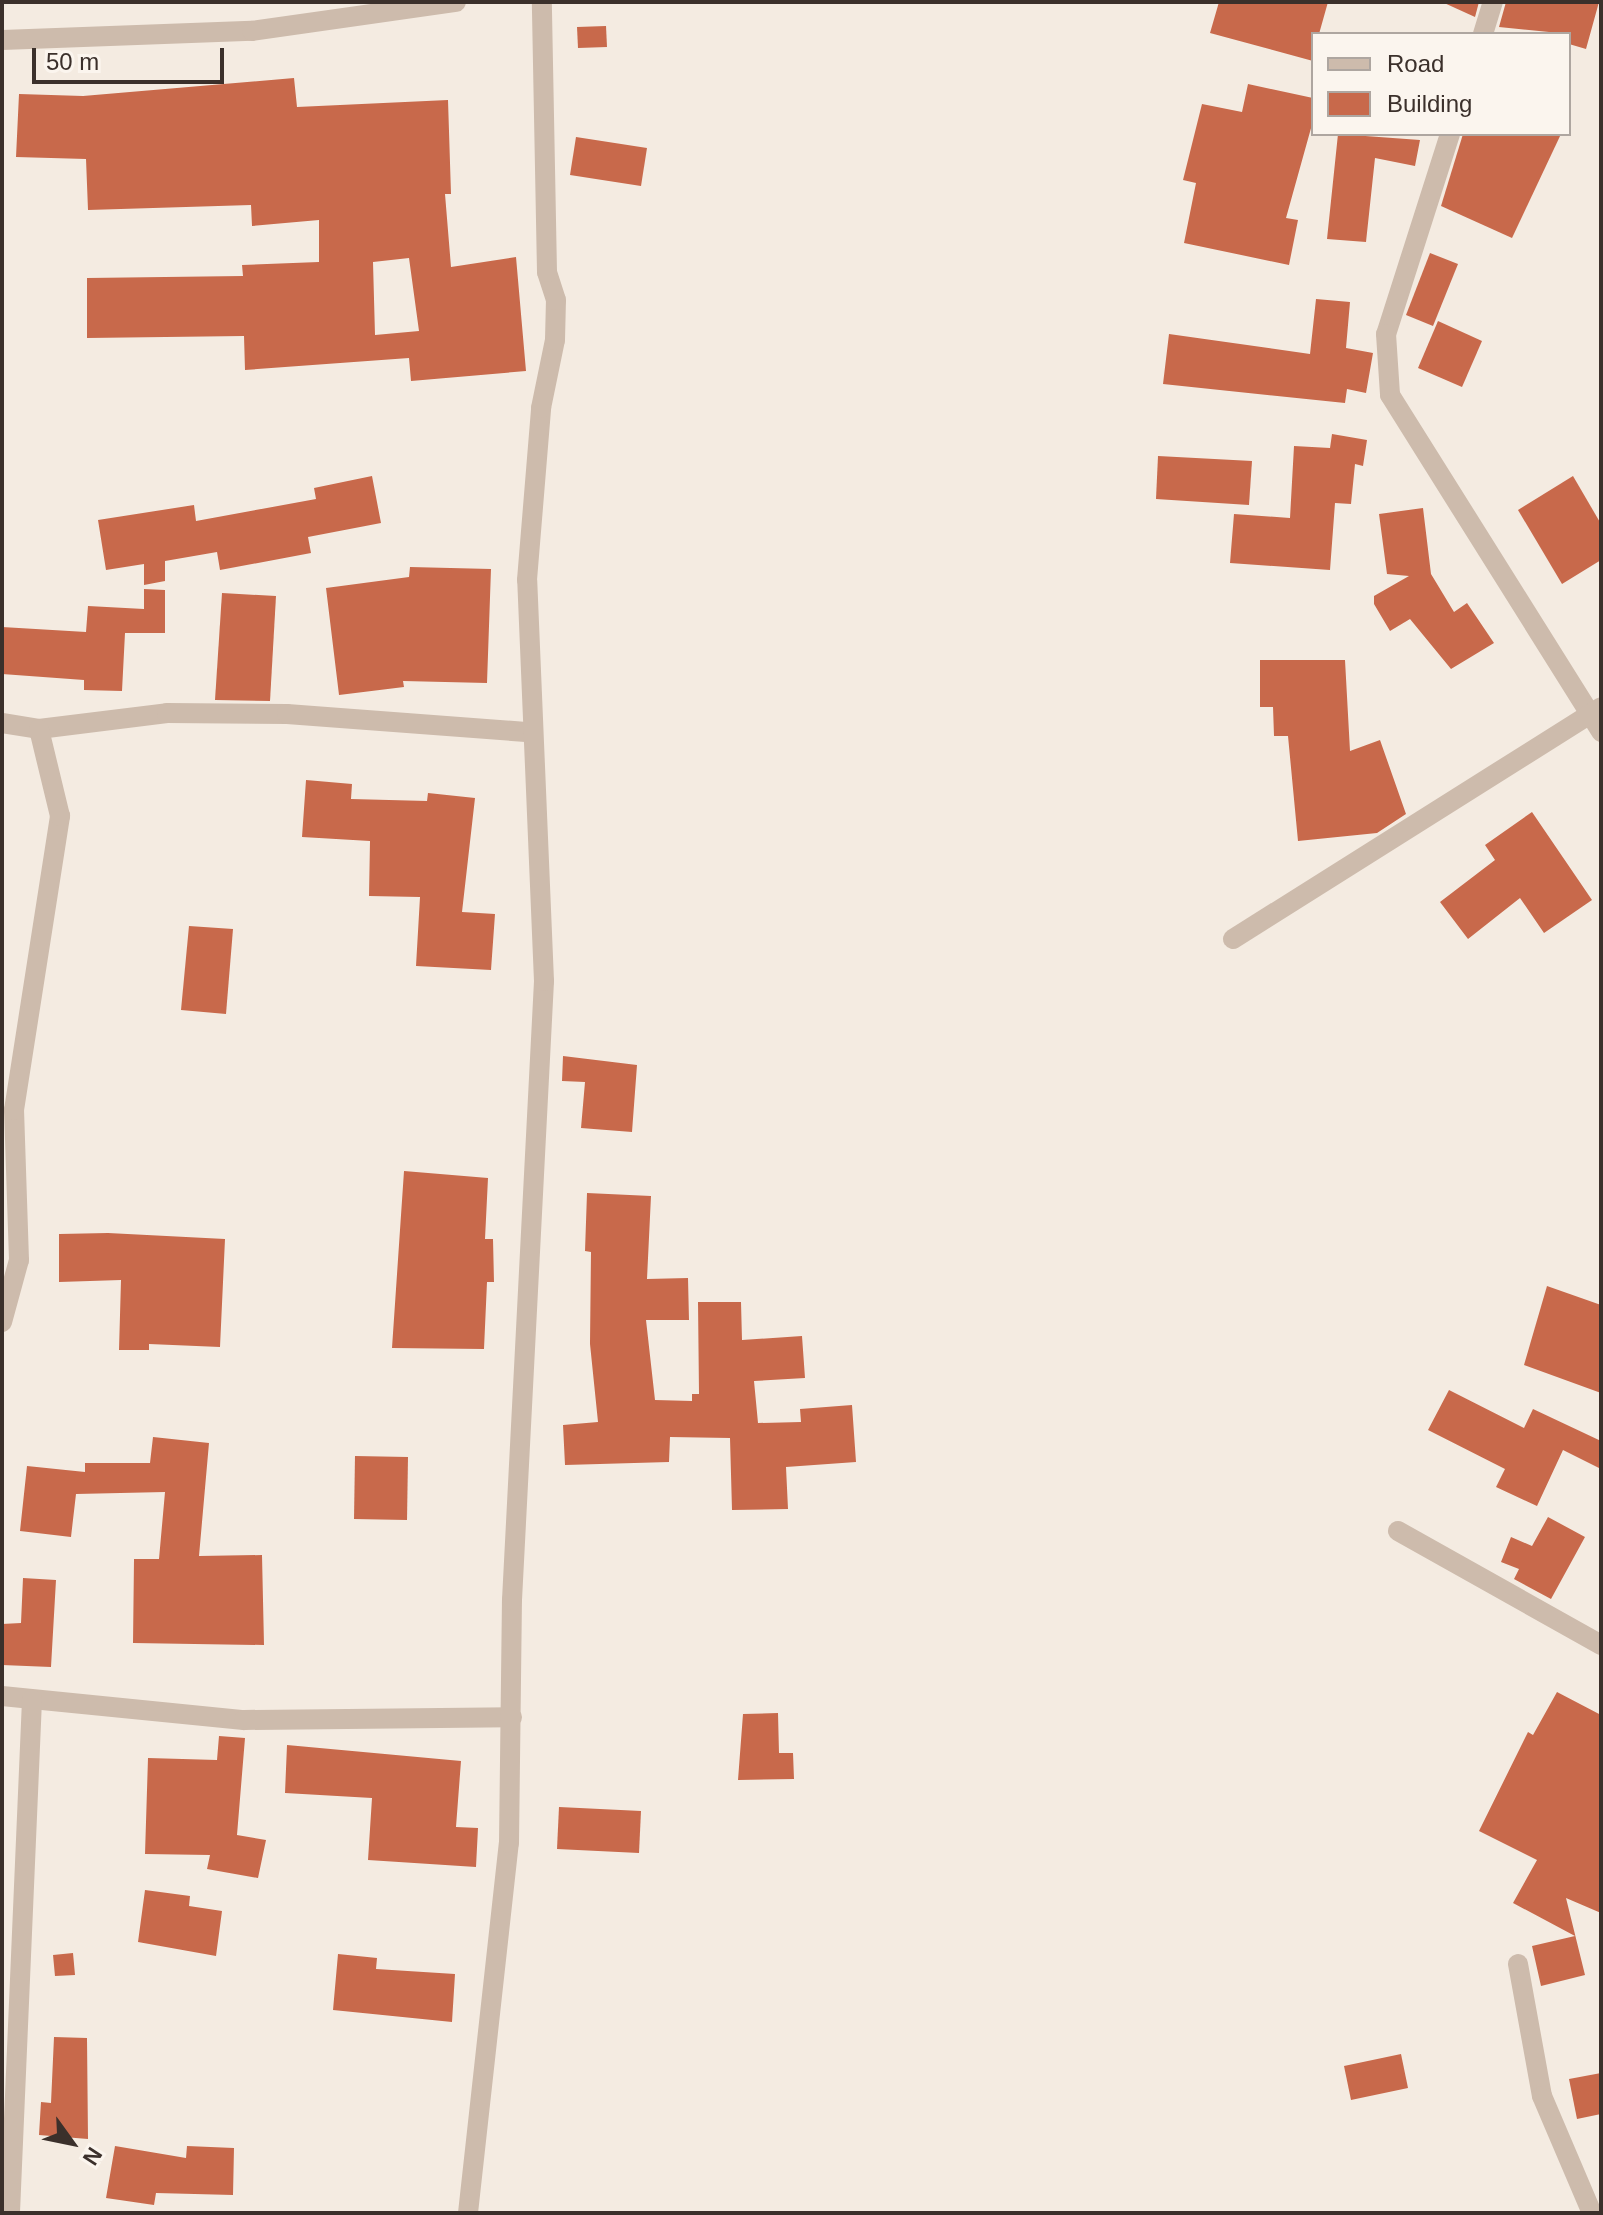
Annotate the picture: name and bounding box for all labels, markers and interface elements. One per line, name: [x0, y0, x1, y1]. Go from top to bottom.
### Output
scale bar: [36, 32, 228, 82]
legend: [1311, 32, 1571, 136]
text: 50 m: [46, 48, 99, 75]
text: Road: [1387, 50, 1444, 77]
text: Building: [1387, 90, 1472, 117]
north arrow: [32, 2103, 112, 2183]
text: N: [78, 2143, 107, 2170]

